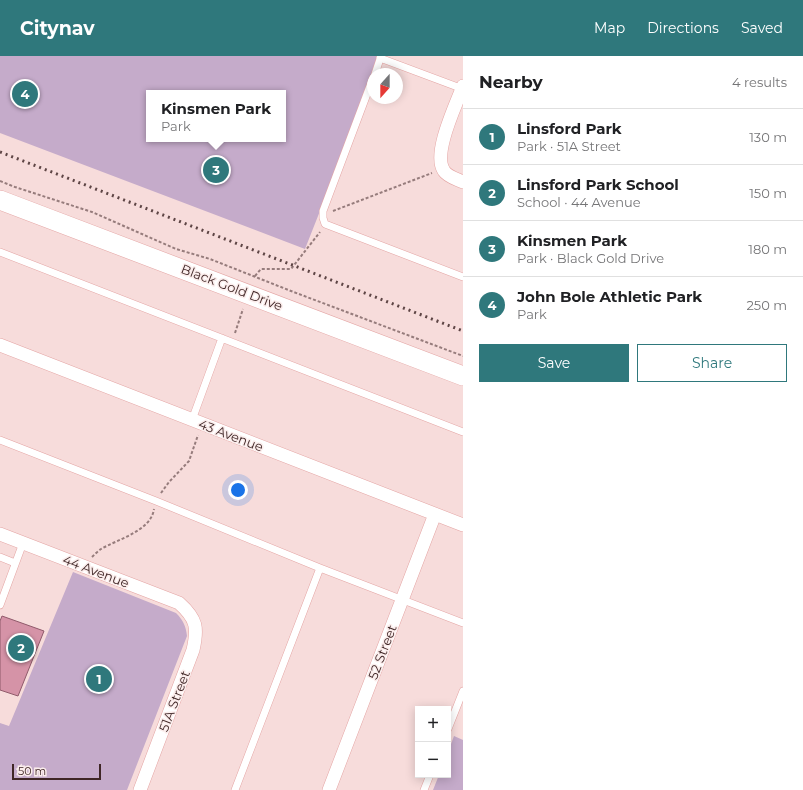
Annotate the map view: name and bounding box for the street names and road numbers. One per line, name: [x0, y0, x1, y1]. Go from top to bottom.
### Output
street label: Black Gold Drive: [179, 260, 285, 314]
street label: 43 Avenue: [196, 415, 266, 455]
street label: 44 Avenue: [61, 551, 132, 591]
street label: 52 Street: [364, 622, 400, 682]
street label: 51A Street: [155, 668, 193, 734]

